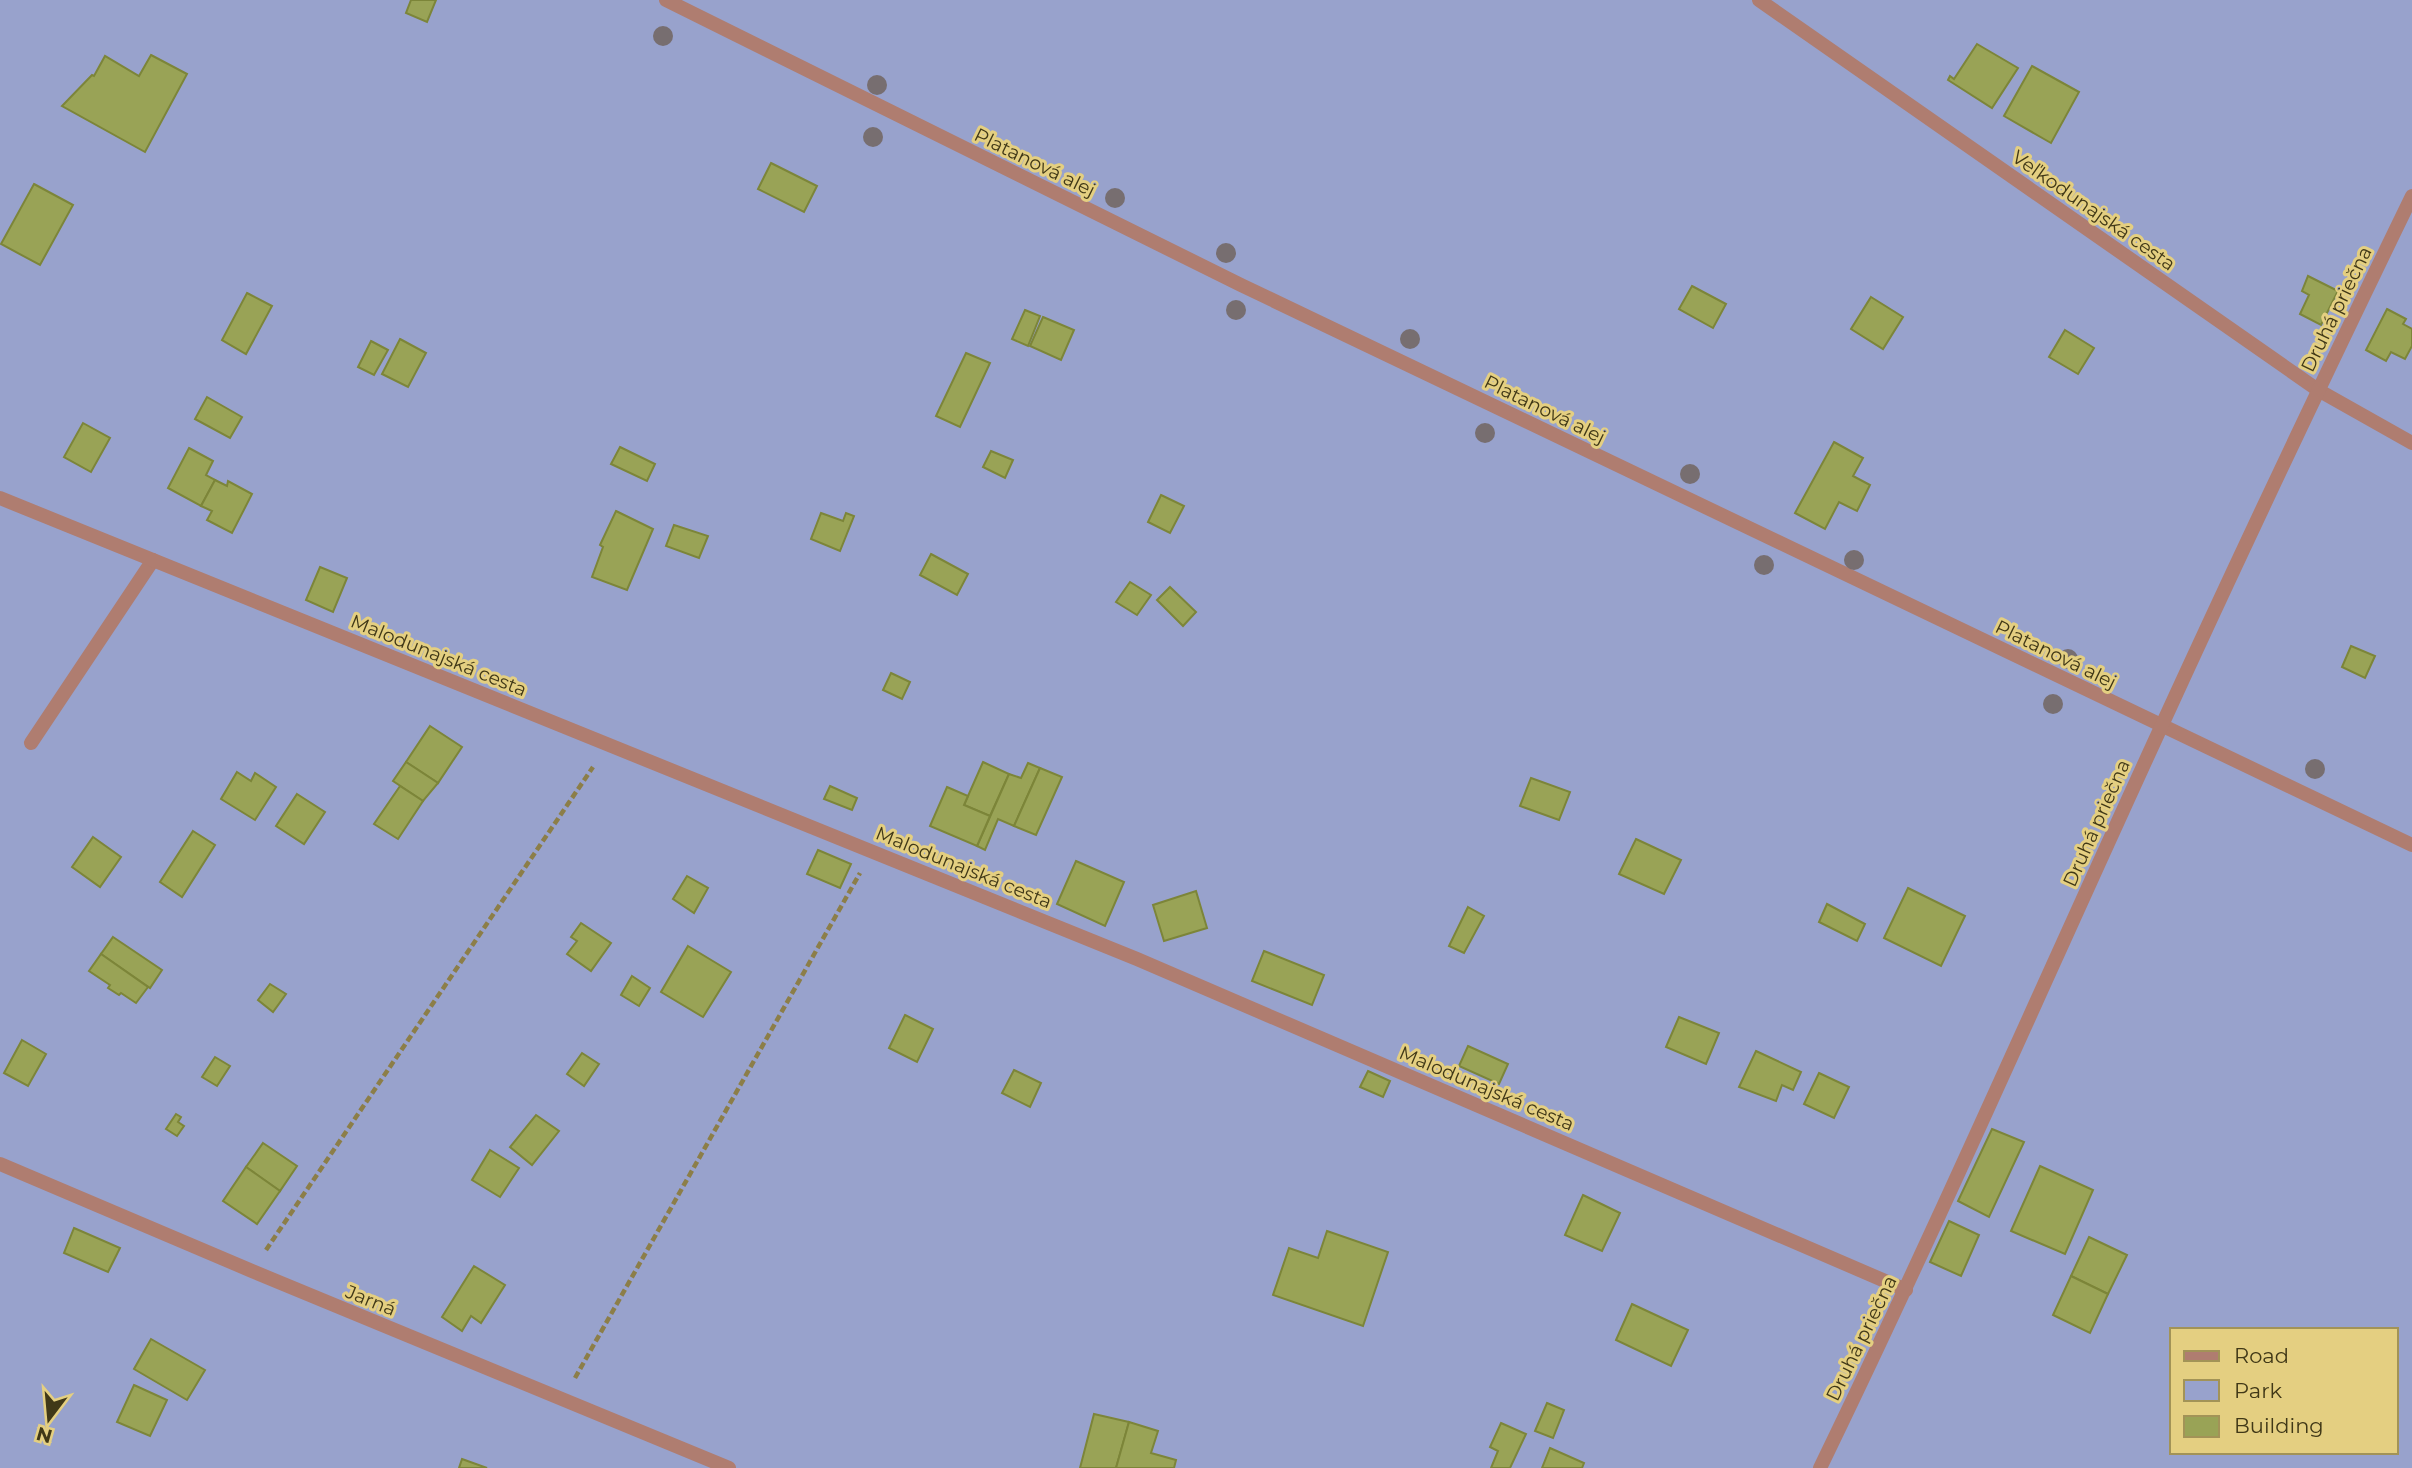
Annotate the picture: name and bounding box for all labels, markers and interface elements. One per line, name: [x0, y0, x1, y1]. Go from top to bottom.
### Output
street label: Platanová alej: [970, 123, 1099, 202]
street label: Veľkodunajská cesta: [2008, 145, 2180, 275]
street label: Druhá priečna: [2296, 243, 2377, 376]
street label: Platanová alej: [1480, 370, 1609, 449]
street label: Malodunajská cesta: [347, 610, 530, 701]
street label: Platanová alej: [1991, 615, 2120, 694]
street label: Druhá priečna: [2058, 756, 2135, 890]
street label: Malodunajská cesta: [872, 822, 1055, 913]
street label: Malodunajská cesta: [1396, 1041, 1578, 1136]
street label: Druhá priečna: [1821, 1272, 1902, 1405]
street label: Jarná: [341, 1280, 399, 1321]
legend: [2170, 1328, 2398, 1454]
text: Road: [2234, 1343, 2289, 1368]
text: Park: [2234, 1378, 2282, 1403]
north arrow: [14, 1384, 84, 1454]
text: Building: [2234, 1413, 2324, 1438]
text: N: [34, 1422, 55, 1448]

